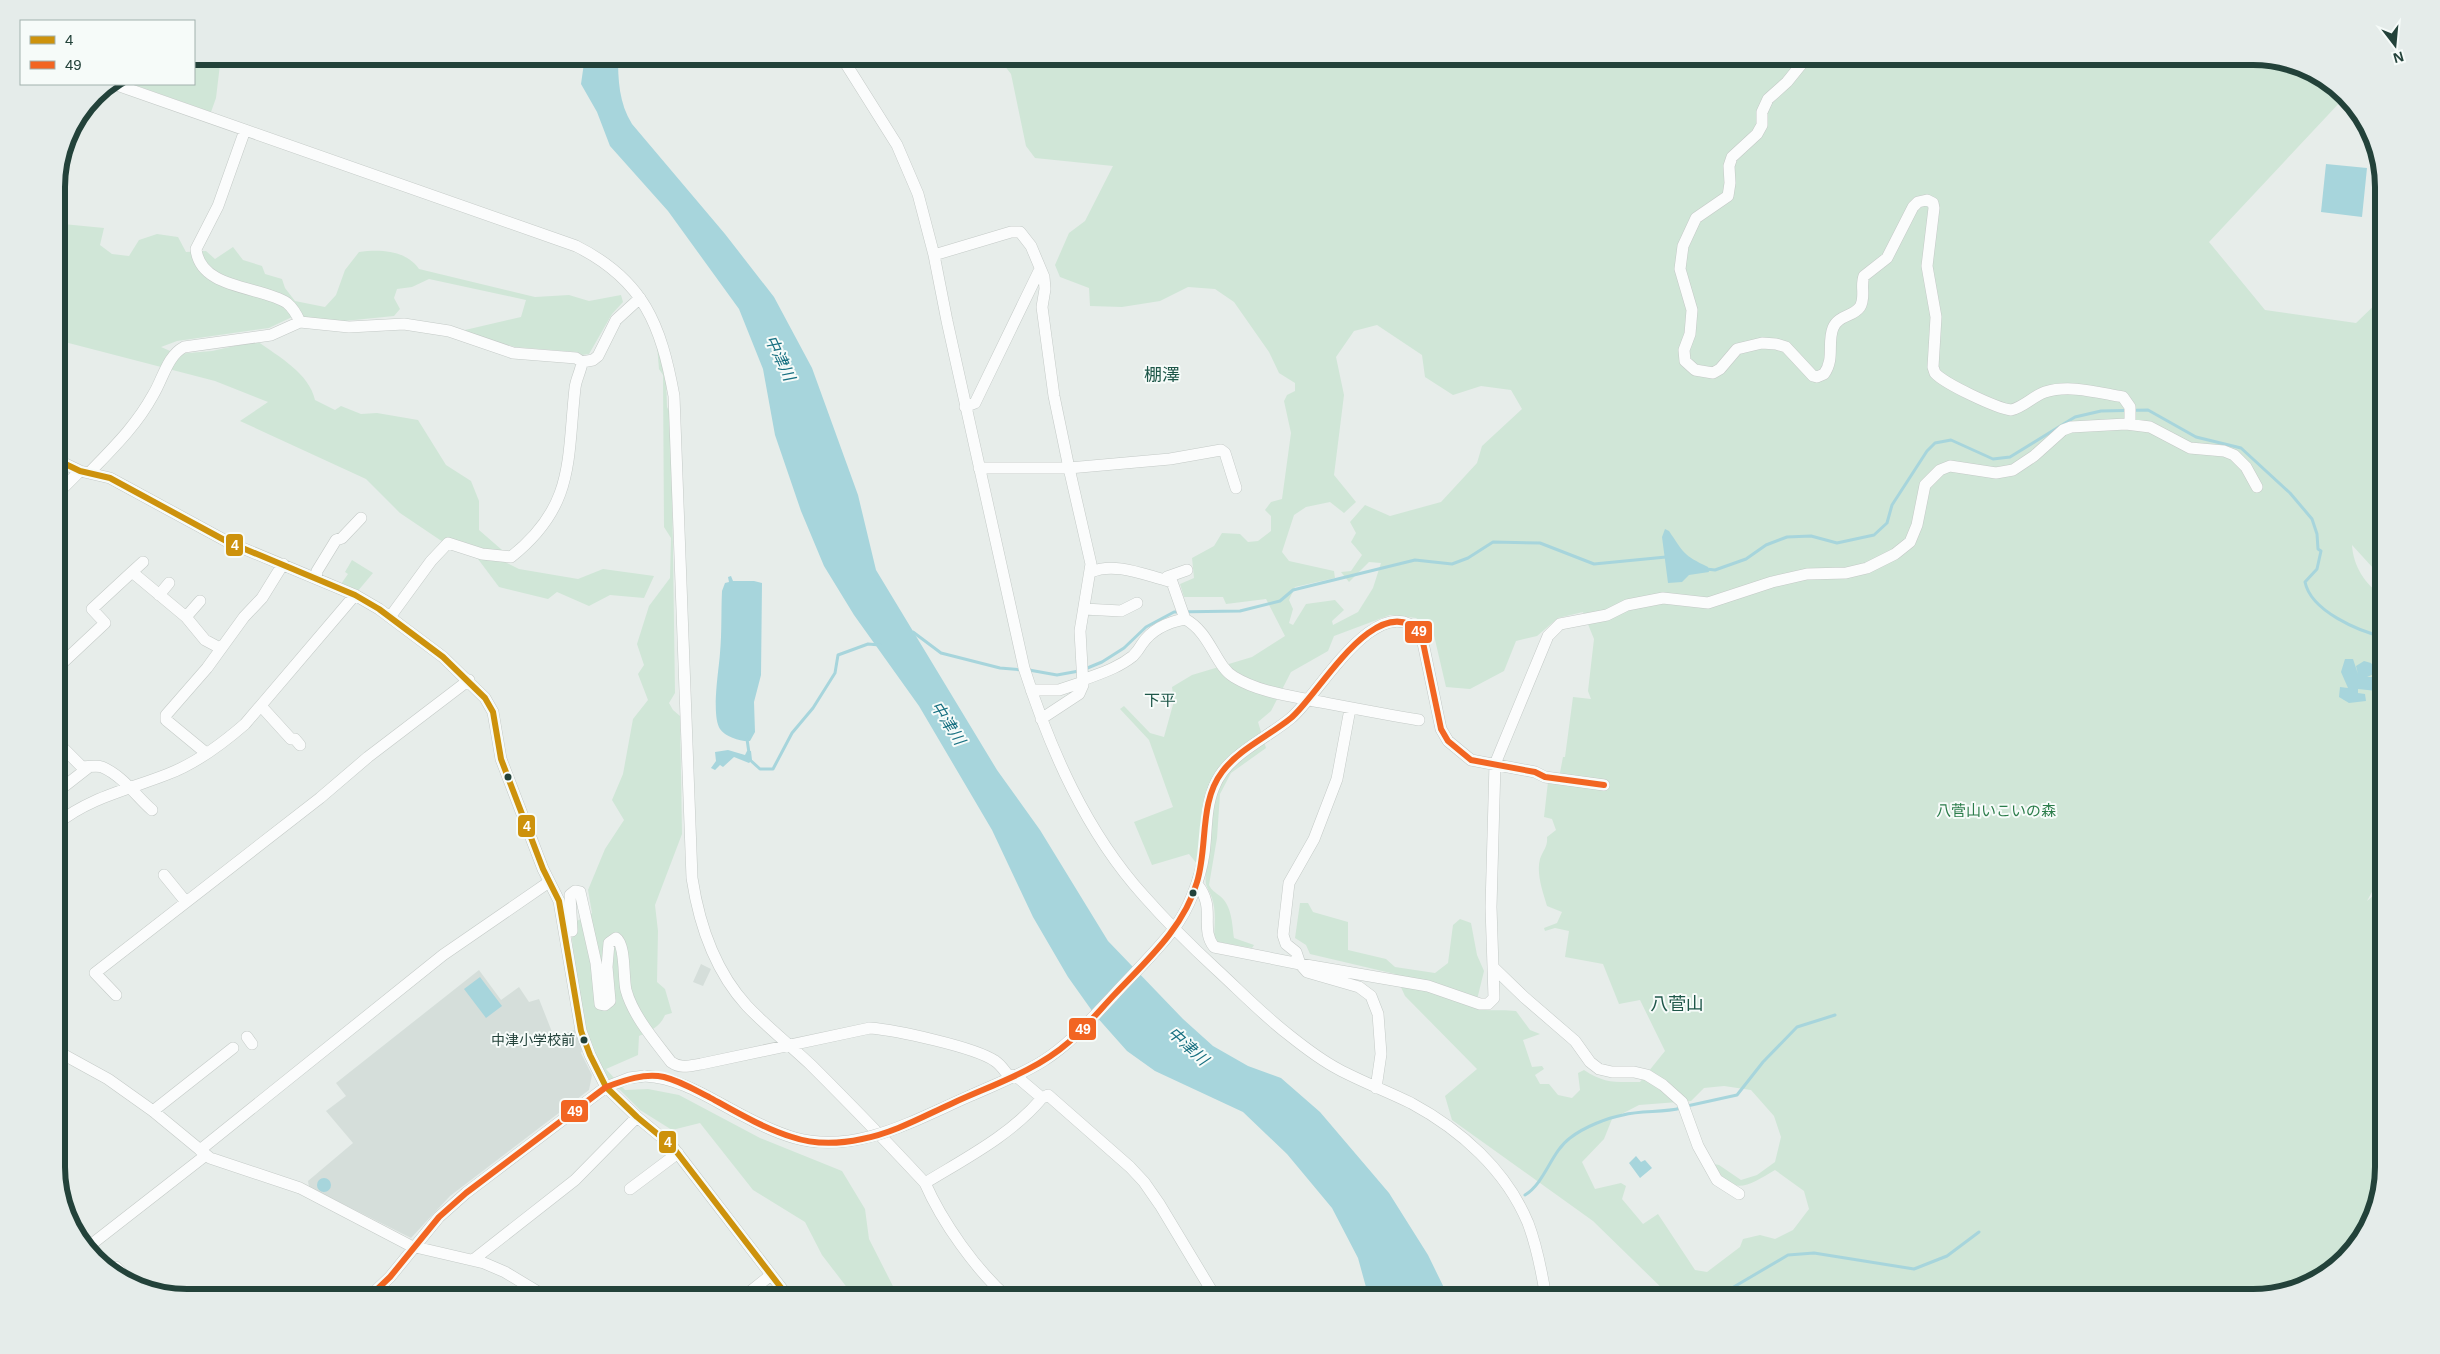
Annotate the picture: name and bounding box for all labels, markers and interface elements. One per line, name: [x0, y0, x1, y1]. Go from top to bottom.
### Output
legend: [20, 20, 195, 85]
north arrow: [2370, 20, 2420, 70]
text: 4: [65, 31, 73, 48]
text: N: [2392, 48, 2406, 67]
text: 49: [65, 56, 82, 73]
water label: 中津川: [762, 333, 799, 385]
district label: 棚澤: [1144, 365, 1180, 385]
line badge: 4: [225, 533, 244, 557]
text: 4: [231, 537, 239, 553]
line badge: 49: [1404, 620, 1433, 644]
text: 49: [1411, 623, 1427, 639]
district label: 下平: [1144, 692, 1176, 709]
water label: 中津川: [928, 698, 969, 749]
unlabelled marker: [503, 772, 513, 782]
park label: 八菅山いこいの森: [1936, 802, 2056, 819]
line badge: 4: [517, 814, 536, 838]
text: 4: [523, 818, 531, 834]
unlabelled marker: [1188, 888, 1198, 898]
district label: 八菅山: [1650, 994, 1704, 1014]
line badge: 49: [1068, 1017, 1097, 1041]
text: 49: [1075, 1021, 1091, 1037]
water label: 中津川: [1164, 1024, 1213, 1070]
place label: 中津小学校前: [491, 1032, 575, 1048]
marker: 中津小学校前: [579, 1035, 589, 1045]
line badge: 49: [560, 1099, 589, 1123]
text: 49: [567, 1103, 583, 1119]
line badge: 4: [658, 1130, 677, 1154]
text: 4: [664, 1134, 672, 1150]

